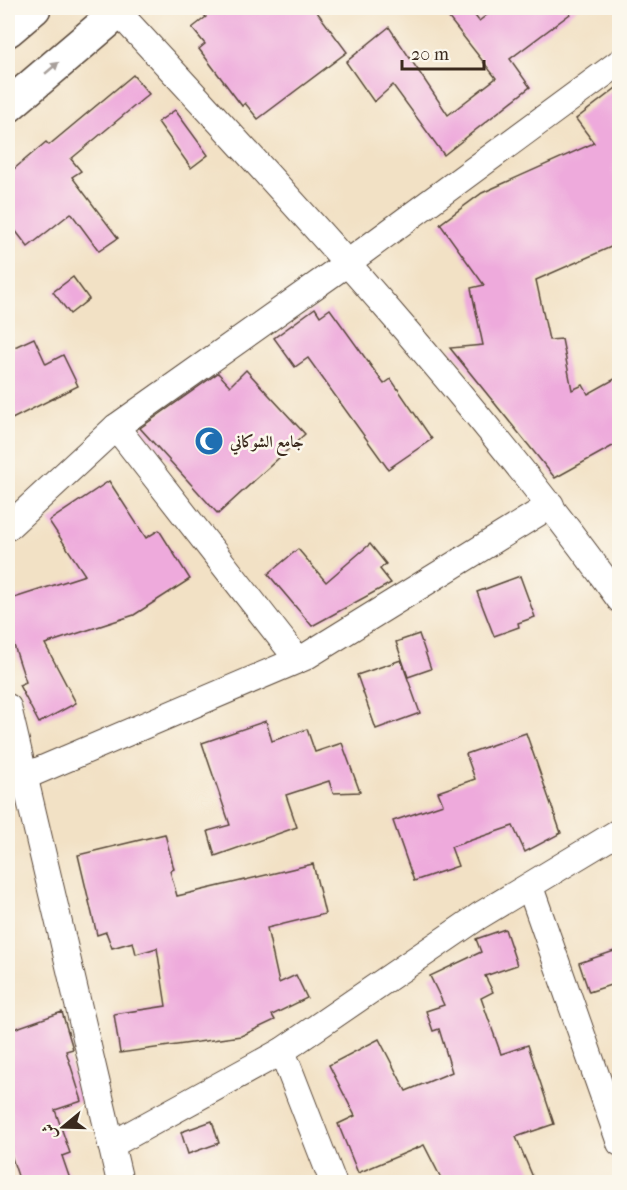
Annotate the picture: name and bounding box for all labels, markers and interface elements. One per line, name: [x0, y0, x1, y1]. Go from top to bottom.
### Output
scale bar: [402, 33, 484, 71]
text: 20 m: [411, 44, 449, 65]
one-way arrow: [44, 62, 59, 75]
mosque icon: جامع الشوكاني: [193, 425, 225, 457]
place label: جامع الشوكاني: [229, 432, 304, 457]
north arrow: [33, 1097, 93, 1157]
text: ش: [38, 1121, 61, 1142]

